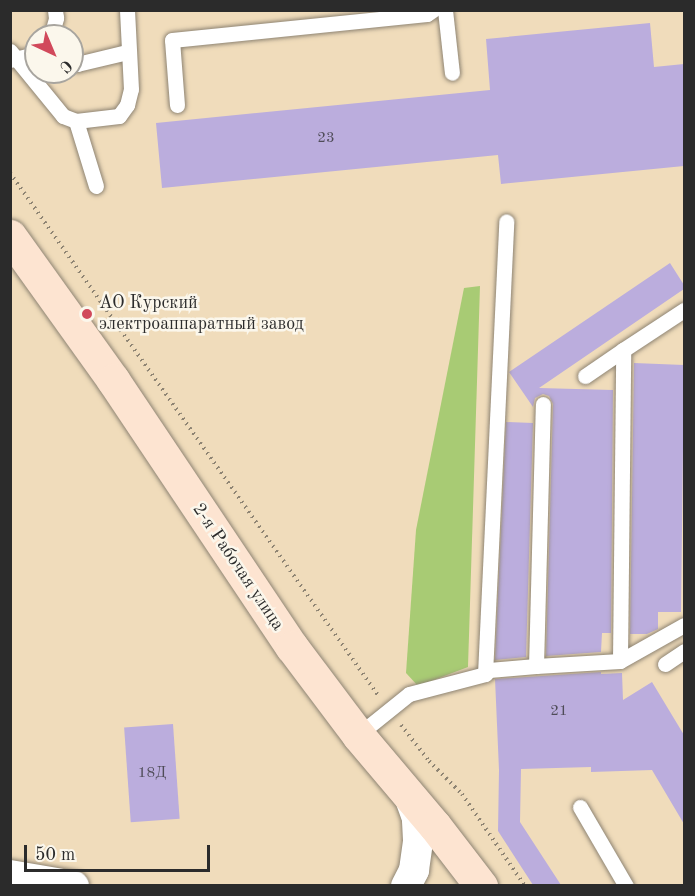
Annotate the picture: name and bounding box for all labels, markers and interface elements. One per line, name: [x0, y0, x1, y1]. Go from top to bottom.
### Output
north arrow: [24, 24, 84, 84]
text: С: [56, 56, 74, 75]
house number: 23: [317, 130, 335, 148]
place label: АО Курский электроаппаратный завод: [99, 293, 303, 336]
marker: АО Курский электроаппаратный завод: [80, 307, 94, 321]
street label: 2-я Рабочая улица: [187, 499, 289, 635]
house number: 21: [550, 703, 568, 721]
house number: 18Д: [138, 765, 166, 783]
scale bar: [27, 833, 213, 871]
text: 50 m: [35, 846, 75, 864]

